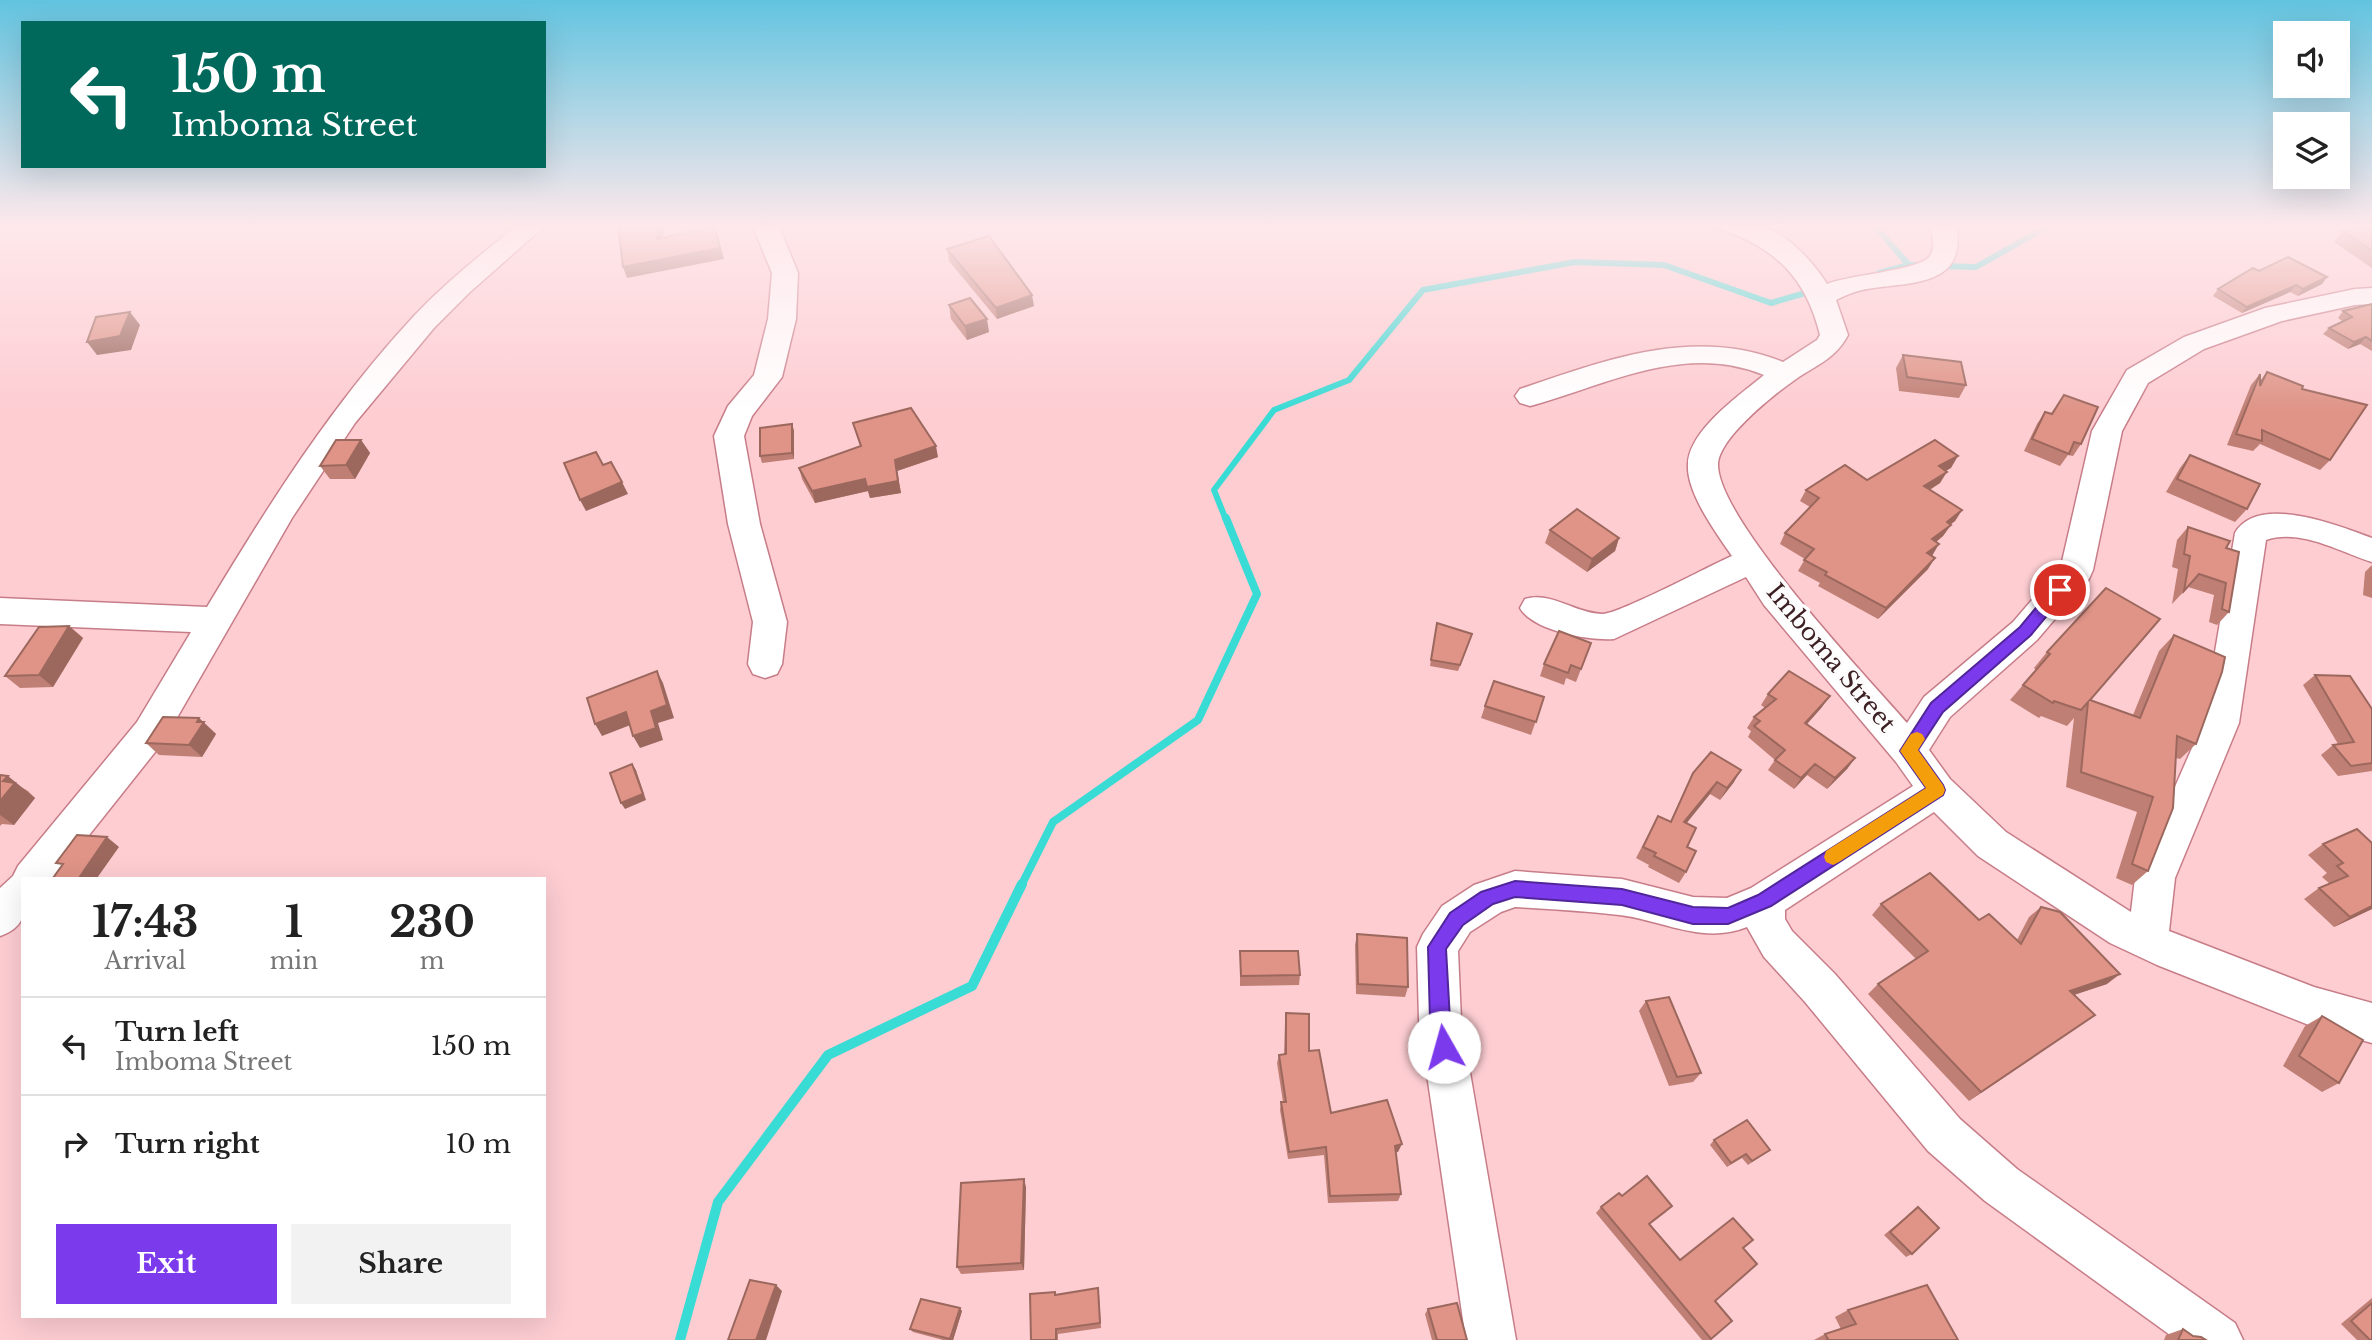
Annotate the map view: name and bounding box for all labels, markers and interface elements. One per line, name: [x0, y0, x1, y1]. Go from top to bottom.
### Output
map controls: [2273, 21, 2350, 189]
button: sound: [2273, 21, 2350, 98]
text: 150 m: [171, 44, 326, 105]
icon: left: [56, 49, 147, 140]
text: Imboma Street: [171, 105, 418, 145]
button: layers: [2273, 112, 2350, 189]
pin: [2030, 560, 2090, 620]
icon: arrive: [2041, 571, 2079, 609]
street label: Imboma Street: [1761, 578, 1902, 738]
text: 17:43: [92, 896, 199, 948]
text: 1: [285, 896, 303, 948]
text: 230: [389, 896, 475, 948]
text: Arrival: [105, 947, 186, 975]
text: min: [270, 947, 318, 975]
text: m: [420, 947, 444, 975]
position arrow: [1407, 1010, 1481, 1084]
text: Turn left: [115, 1016, 239, 1048]
icon: left: [56, 1027, 94, 1065]
text: 150 m: [431, 1030, 511, 1062]
text: Imboma Street: [115, 1048, 292, 1076]
icon: right: [56, 1125, 94, 1163]
text: Turn right: [115, 1128, 260, 1160]
text: 10 m: [445, 1128, 511, 1160]
button: Exit: [56, 1224, 277, 1304]
button: Share: [291, 1224, 511, 1304]

